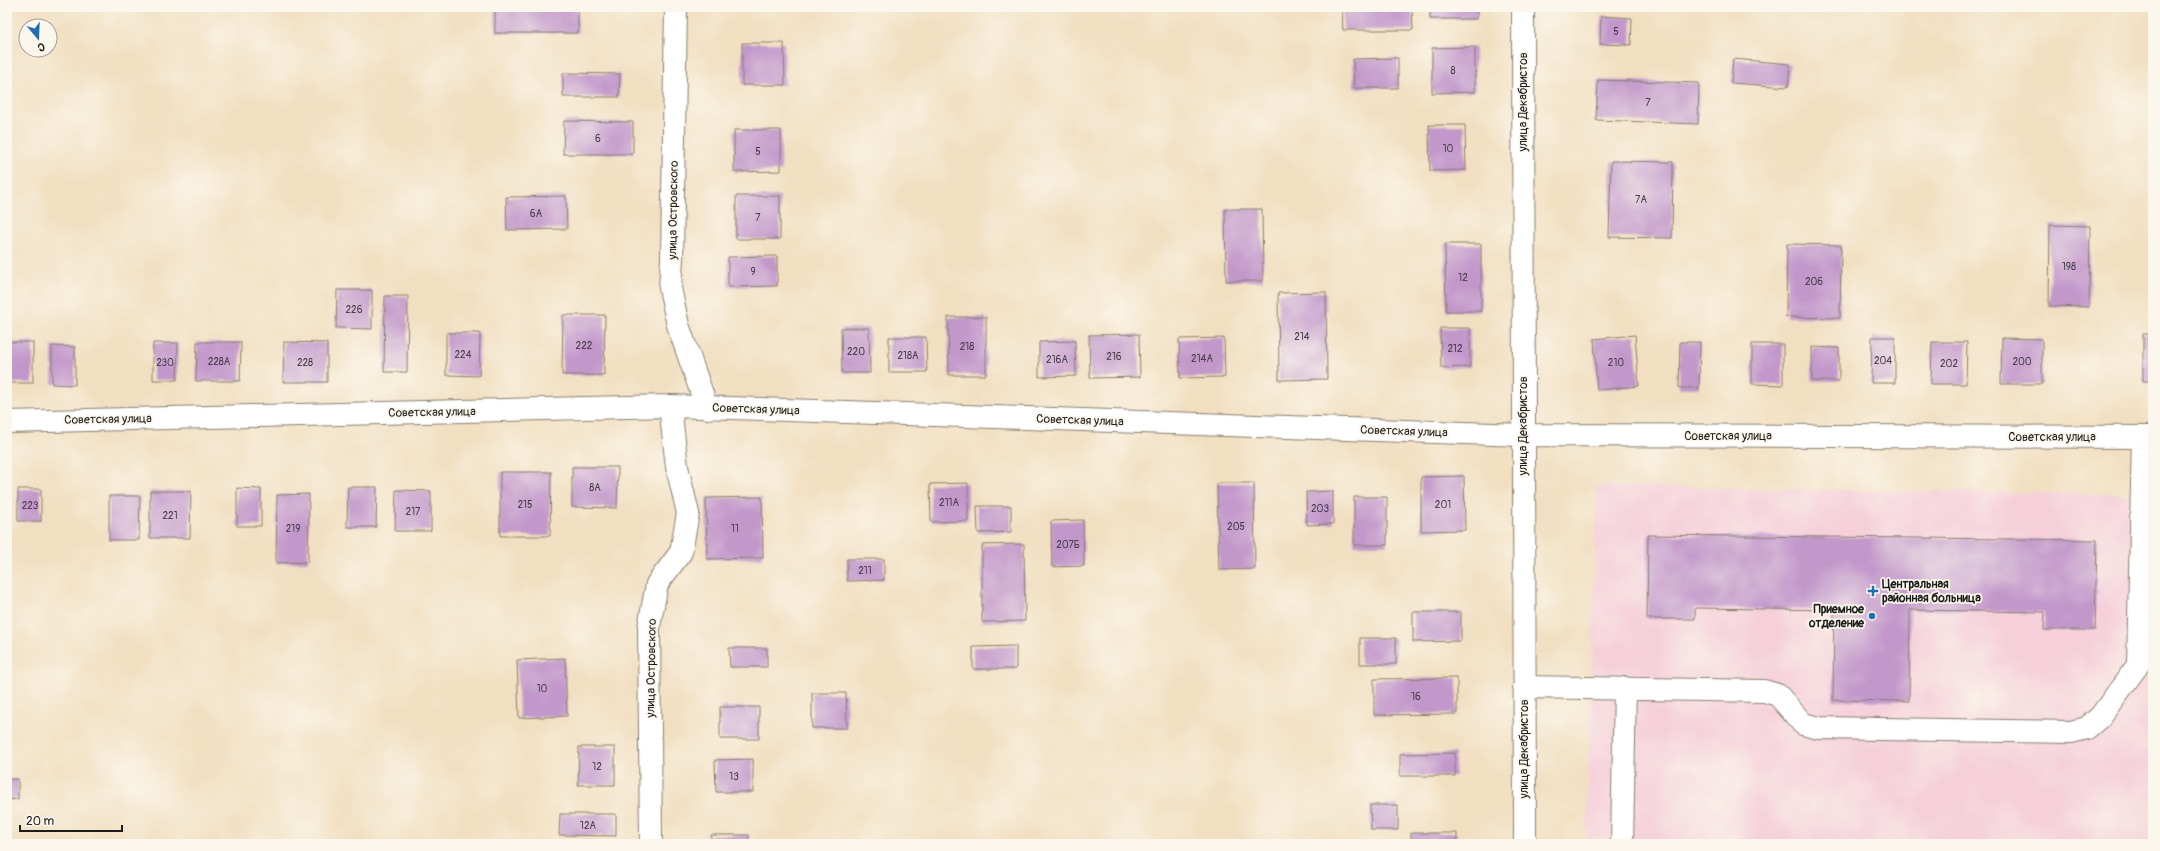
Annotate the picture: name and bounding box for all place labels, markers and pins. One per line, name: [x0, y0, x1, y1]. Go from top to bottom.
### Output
place label: Центральная районная больница: [1882, 577, 1981, 606]
marker: Центральная районная больница: [1867, 585, 1879, 597]
place label: Приемное отделение: [1808, 602, 1865, 631]
marker: Приемное отделение: [1867, 611, 1877, 621]

